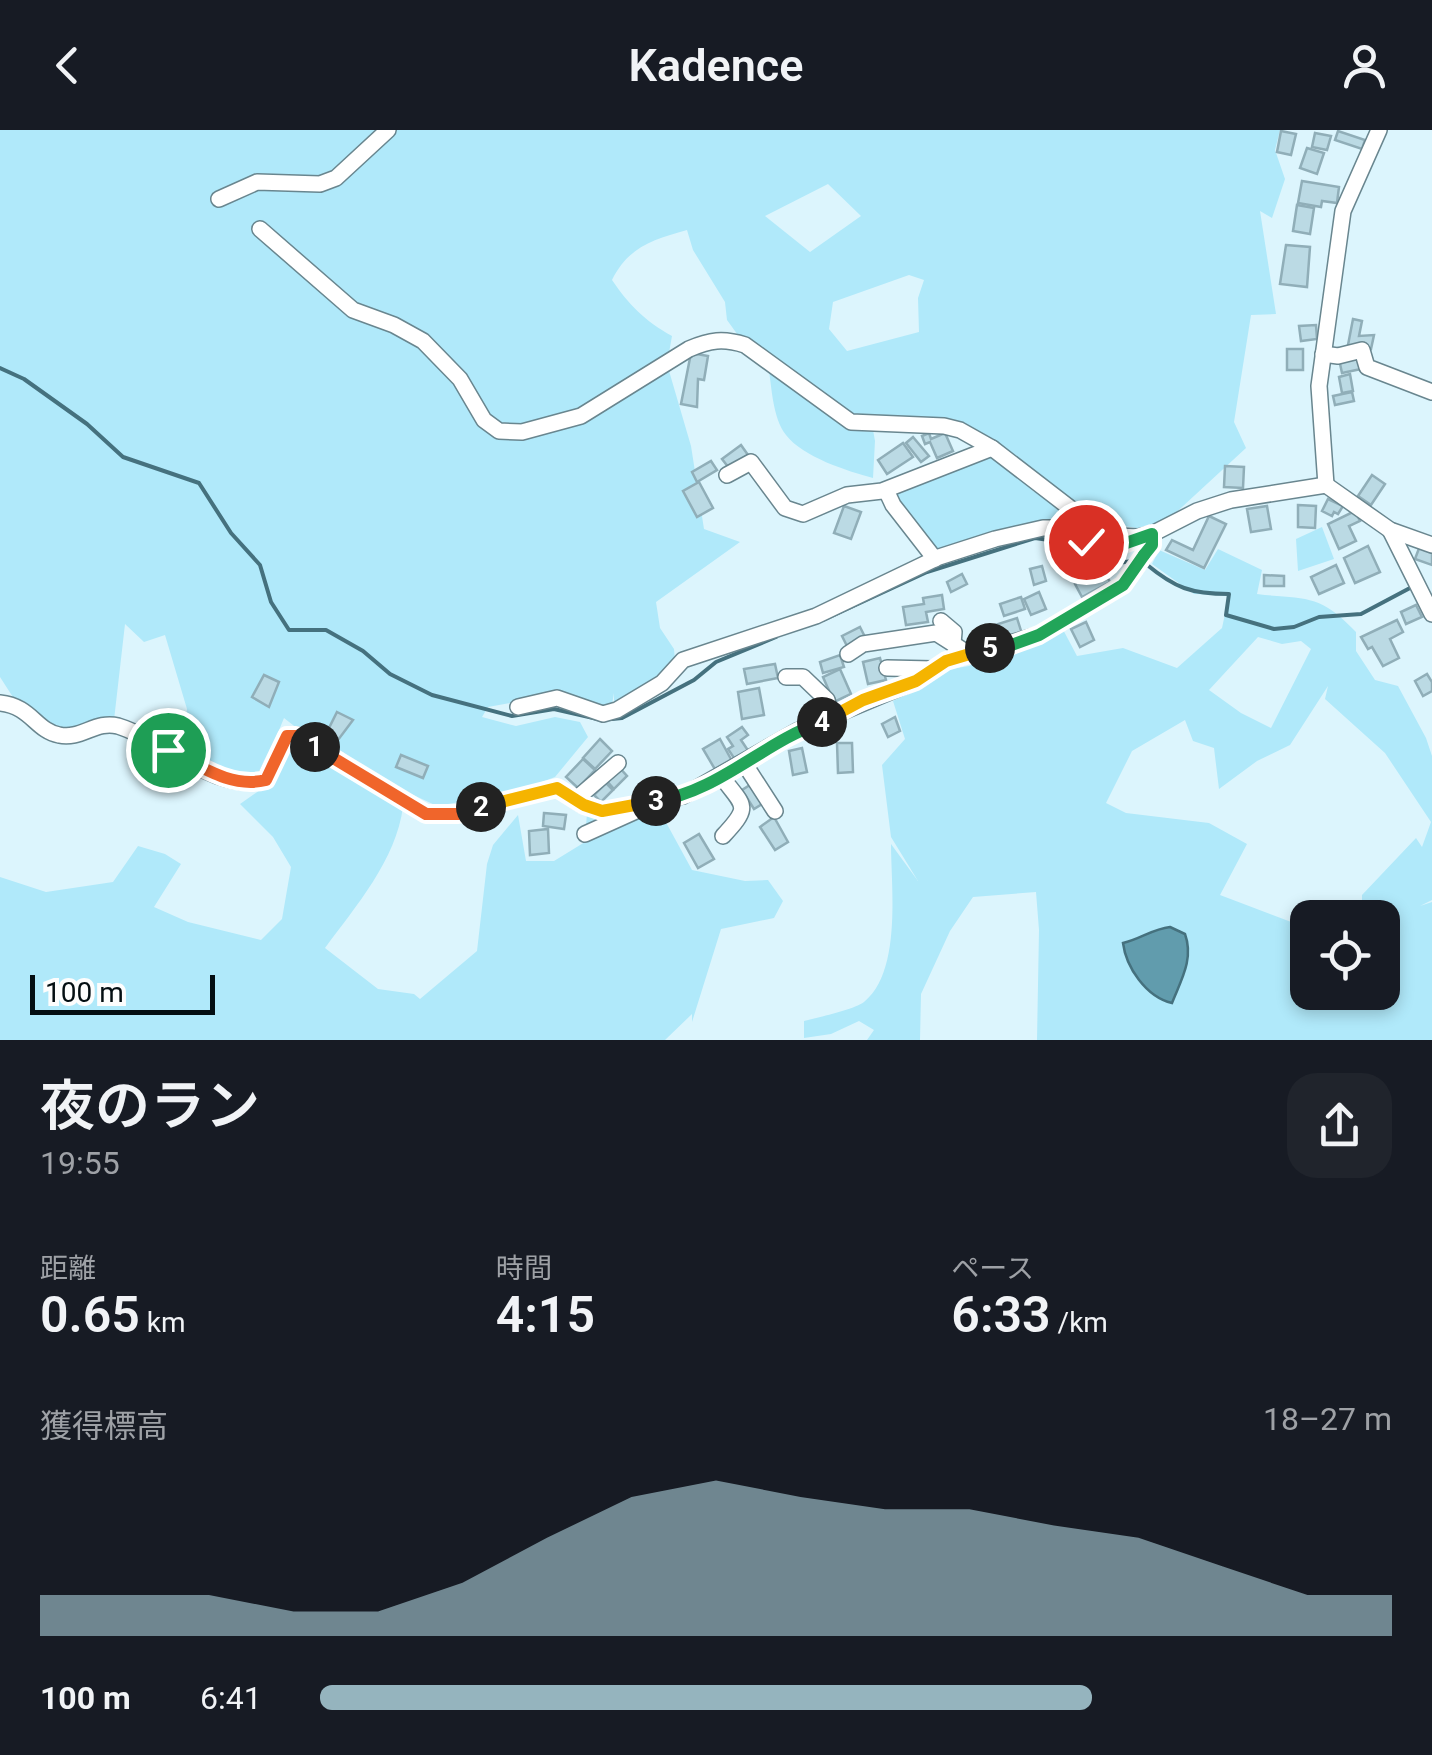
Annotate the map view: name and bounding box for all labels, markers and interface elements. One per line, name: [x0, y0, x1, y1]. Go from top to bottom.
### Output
icon: back: [40, 38, 95, 93]
icon: person: [1337, 38, 1392, 93]
text: Kadence: [628, 39, 804, 92]
pin: [1044, 500, 1129, 585]
icon: check: [1059, 515, 1114, 570]
pin: 5: [965, 623, 1015, 673]
text: 5: [982, 631, 998, 664]
pin: 4: [797, 697, 847, 747]
text: 4: [814, 705, 830, 738]
pin: [126, 708, 211, 793]
pin: 1: [290, 722, 340, 772]
icon: arrive: [141, 723, 196, 778]
text: 1: [307, 730, 323, 763]
pin: 3: [631, 776, 681, 826]
pin: 2: [456, 782, 506, 832]
text: 3: [648, 784, 664, 817]
text: 2: [473, 790, 489, 823]
map controls: [1290, 900, 1400, 1010]
button: locate: [1290, 900, 1400, 1010]
scale bar: [30, 970, 215, 1014]
text: 100 m: [45, 976, 124, 1009]
button: share: [1287, 1073, 1392, 1178]
text: 夜のラン: [40, 1074, 260, 1138]
text: 19:55: [40, 1144, 120, 1182]
text: 距離: [40, 1252, 96, 1285]
text: 時間: [496, 1252, 552, 1285]
text: ペース: [951, 1252, 1034, 1285]
text: 0.65: [40, 1286, 140, 1344]
text: 4:15: [496, 1286, 595, 1344]
text: 6:33: [951, 1286, 1051, 1344]
text: km: [140, 1306, 186, 1339]
text: /km: [1051, 1306, 1108, 1339]
text: 18–27 m: [1263, 1400, 1392, 1438]
text: 獲得標高: [40, 1407, 168, 1445]
text: 100 m: [40, 1679, 131, 1717]
text: 6:41: [200, 1679, 262, 1717]

